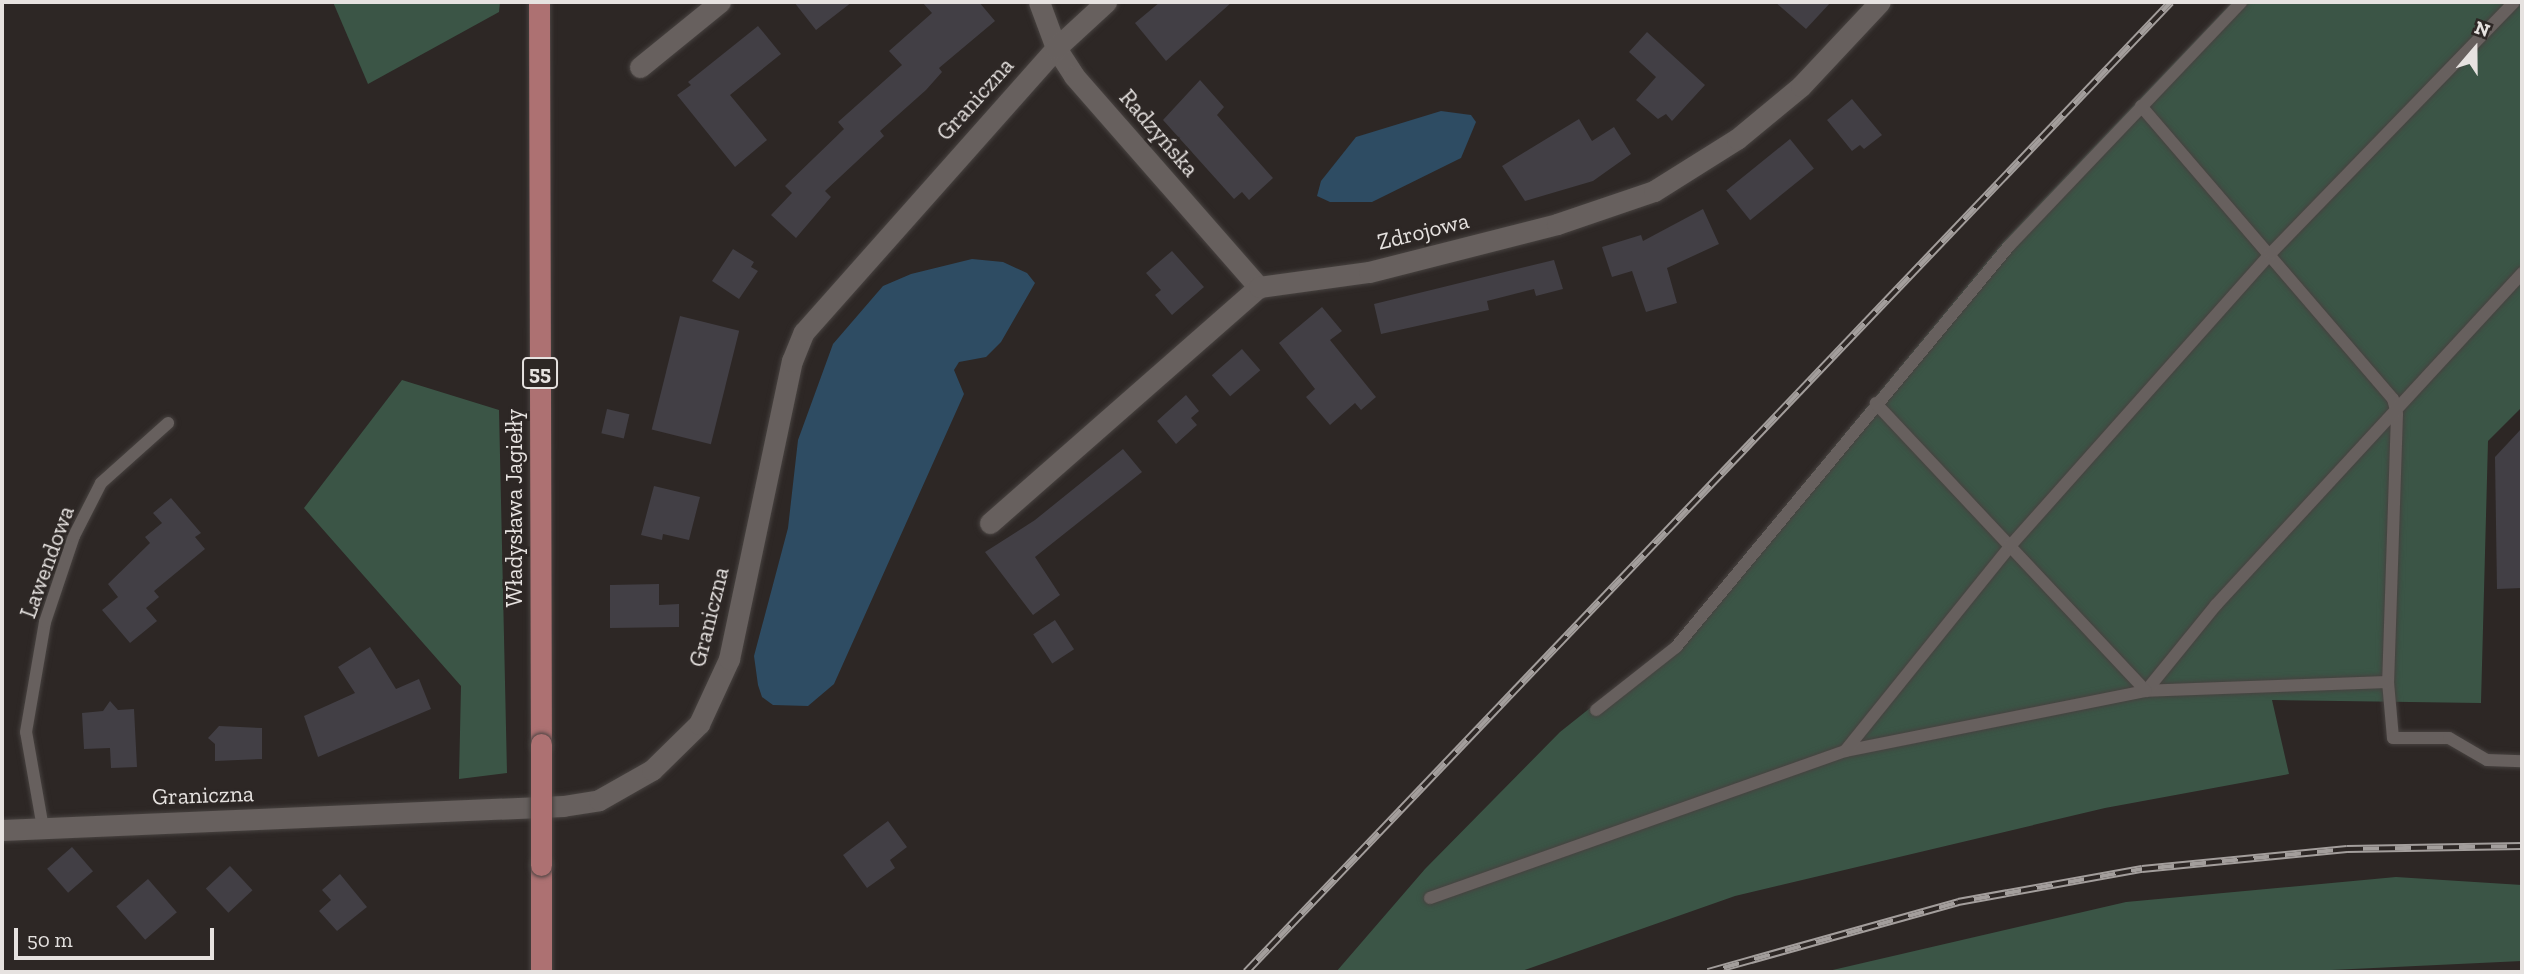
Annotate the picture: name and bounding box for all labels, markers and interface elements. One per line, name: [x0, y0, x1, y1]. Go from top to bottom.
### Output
north arrow: [2440, 14, 2510, 84]
text: N: [2472, 16, 2493, 42]
street label: Graniczna: [931, 52, 1019, 146]
street label: Radzyńska: [1114, 84, 1204, 182]
street label: Zdrojowa: [1374, 206, 1472, 256]
road number: 55: [521, 356, 559, 390]
street label: Władysława Jagiełły: [500, 409, 528, 607]
street label: Lawendowa: [14, 502, 80, 622]
street label: Graniczna: [683, 564, 735, 670]
street label: Graniczna: [152, 779, 254, 811]
scale bar: [18, 914, 217, 958]
text: 50 m: [27, 927, 73, 952]

